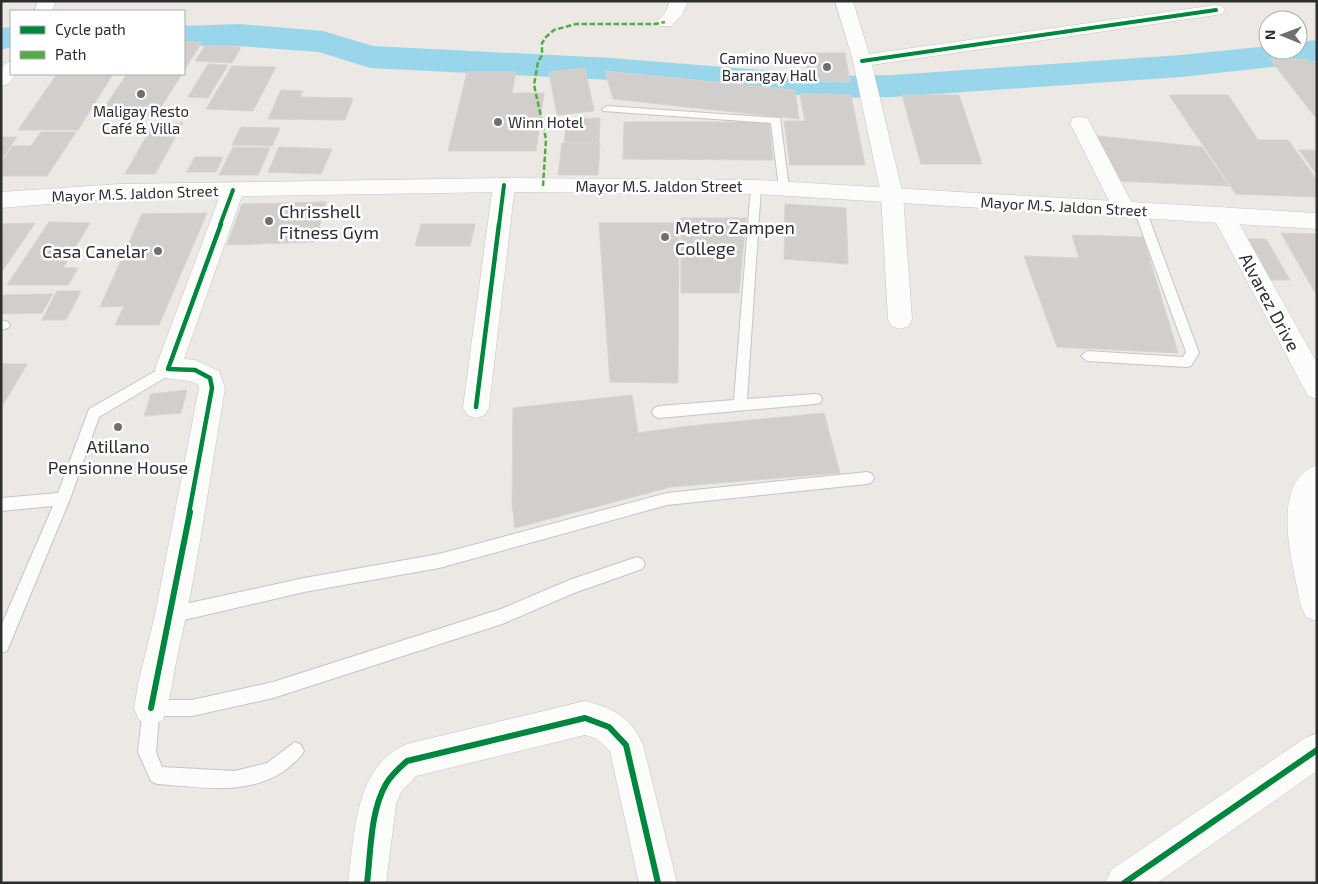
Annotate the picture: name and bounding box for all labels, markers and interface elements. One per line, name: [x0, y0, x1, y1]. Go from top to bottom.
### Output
legend: [10, 10, 185, 75]
north arrow: [1258, 10, 1308, 60]
text: Cycle path: [55, 20, 126, 38]
text: N: [1261, 30, 1278, 40]
text: Path: [55, 45, 86, 63]
place label: Camino Nuevo Barangay Hall: [719, 49, 818, 84]
marker: Camino Nuevo Barangay Hall: [821, 61, 833, 73]
marker: Maligay Resto Café & Villa: [135, 88, 147, 100]
place label: Maligay Resto Café & Villa: [93, 102, 189, 137]
place label: Winn Hotel: [508, 113, 584, 131]
marker: Winn Hotel: [492, 116, 504, 128]
street label: Mayor M.S. Jaldon Street: [576, 177, 743, 195]
street label: Mayor M.S. Jaldon Street: [51, 181, 219, 205]
street label: Mayor M.S. Jaldon Street: [980, 193, 1148, 219]
place label: Chrisshell Fitness Gym: [279, 200, 379, 243]
marker: Chrisshell Fitness Gym: [263, 215, 275, 227]
place label: Metro Zampen College: [675, 216, 795, 259]
marker: Metro Zampen College: [659, 231, 671, 243]
place label: Casa Canelar: [42, 240, 148, 262]
marker: Casa Canelar: [152, 245, 164, 257]
street label: Alvarez Drive: [1235, 249, 1305, 355]
marker: Atillano Pensionne House: [112, 421, 124, 433]
place label: Atillano Pensionne House: [48, 435, 188, 478]

